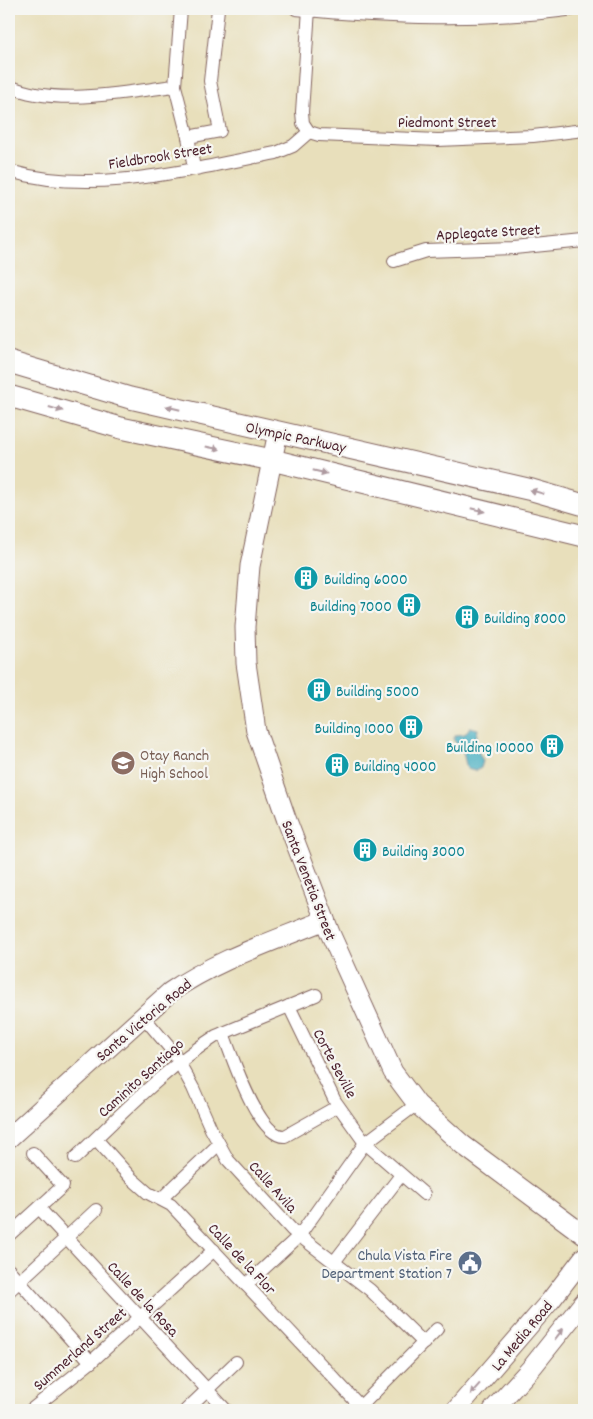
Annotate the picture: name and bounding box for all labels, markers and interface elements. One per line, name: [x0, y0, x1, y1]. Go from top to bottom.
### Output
street label: Piedmont Street: [398, 112, 496, 135]
street label: Fieldbrook Street: [107, 138, 214, 177]
street label: Applegate Street: [435, 219, 541, 248]
one-way arrow: [165, 404, 180, 412]
one-way arrow: [48, 406, 63, 414]
street label: Olympic Parkway: [243, 417, 348, 460]
one-way arrow: [206, 444, 221, 452]
one-way arrow: [312, 468, 327, 476]
one-way arrow: [530, 487, 545, 495]
one-way arrow: [470, 506, 485, 514]
building icon: Building 6000: [293, 565, 319, 591]
place label: Building 6000: [324, 569, 408, 592]
building icon: Building 7000: [396, 592, 422, 618]
place label: Building 7000: [310, 596, 392, 619]
building icon: Building 8000: [454, 604, 480, 630]
place label: Building 8000: [484, 608, 566, 631]
building icon: Building 5000: [306, 677, 332, 703]
place label: Building 5000: [336, 681, 419, 704]
building icon: Building 1000: [398, 714, 424, 740]
place label: Building 1000: [315, 718, 394, 741]
building icon: Building 10000: [539, 733, 565, 759]
place label: Building 10000: [446, 737, 534, 760]
place label: Otay Ranch High School: [140, 745, 209, 786]
school or university icon: Otay Ranch High School: [110, 750, 136, 776]
building icon: Building 4000: [324, 752, 350, 778]
place label: Building 4000: [354, 756, 437, 779]
street label: Santa Venetia Street: [274, 817, 341, 944]
building icon: Building 3000: [352, 837, 378, 863]
place label: Building 3000: [382, 841, 465, 864]
street label: Santa Victoria Road: [92, 974, 198, 1068]
street label: Corte Seville: [306, 1025, 362, 1103]
street label: Caminito Santiago: [94, 1034, 190, 1124]
street label: Calle Avila: [242, 1156, 302, 1219]
street label: Calle de la Flor: [202, 1219, 281, 1301]
place label: Chula Vista Fire Department Station 7: [321, 1245, 452, 1286]
public building icon: Chula Vista Fire Department Station 7: [457, 1250, 483, 1276]
street label: Calle de la Rosa: [101, 1257, 184, 1343]
street label: La Media Road: [487, 1296, 559, 1377]
street label: Summerland Street: [29, 1303, 133, 1397]
one-way arrow: [553, 1328, 564, 1341]
one-way arrow: [470, 1382, 481, 1395]

